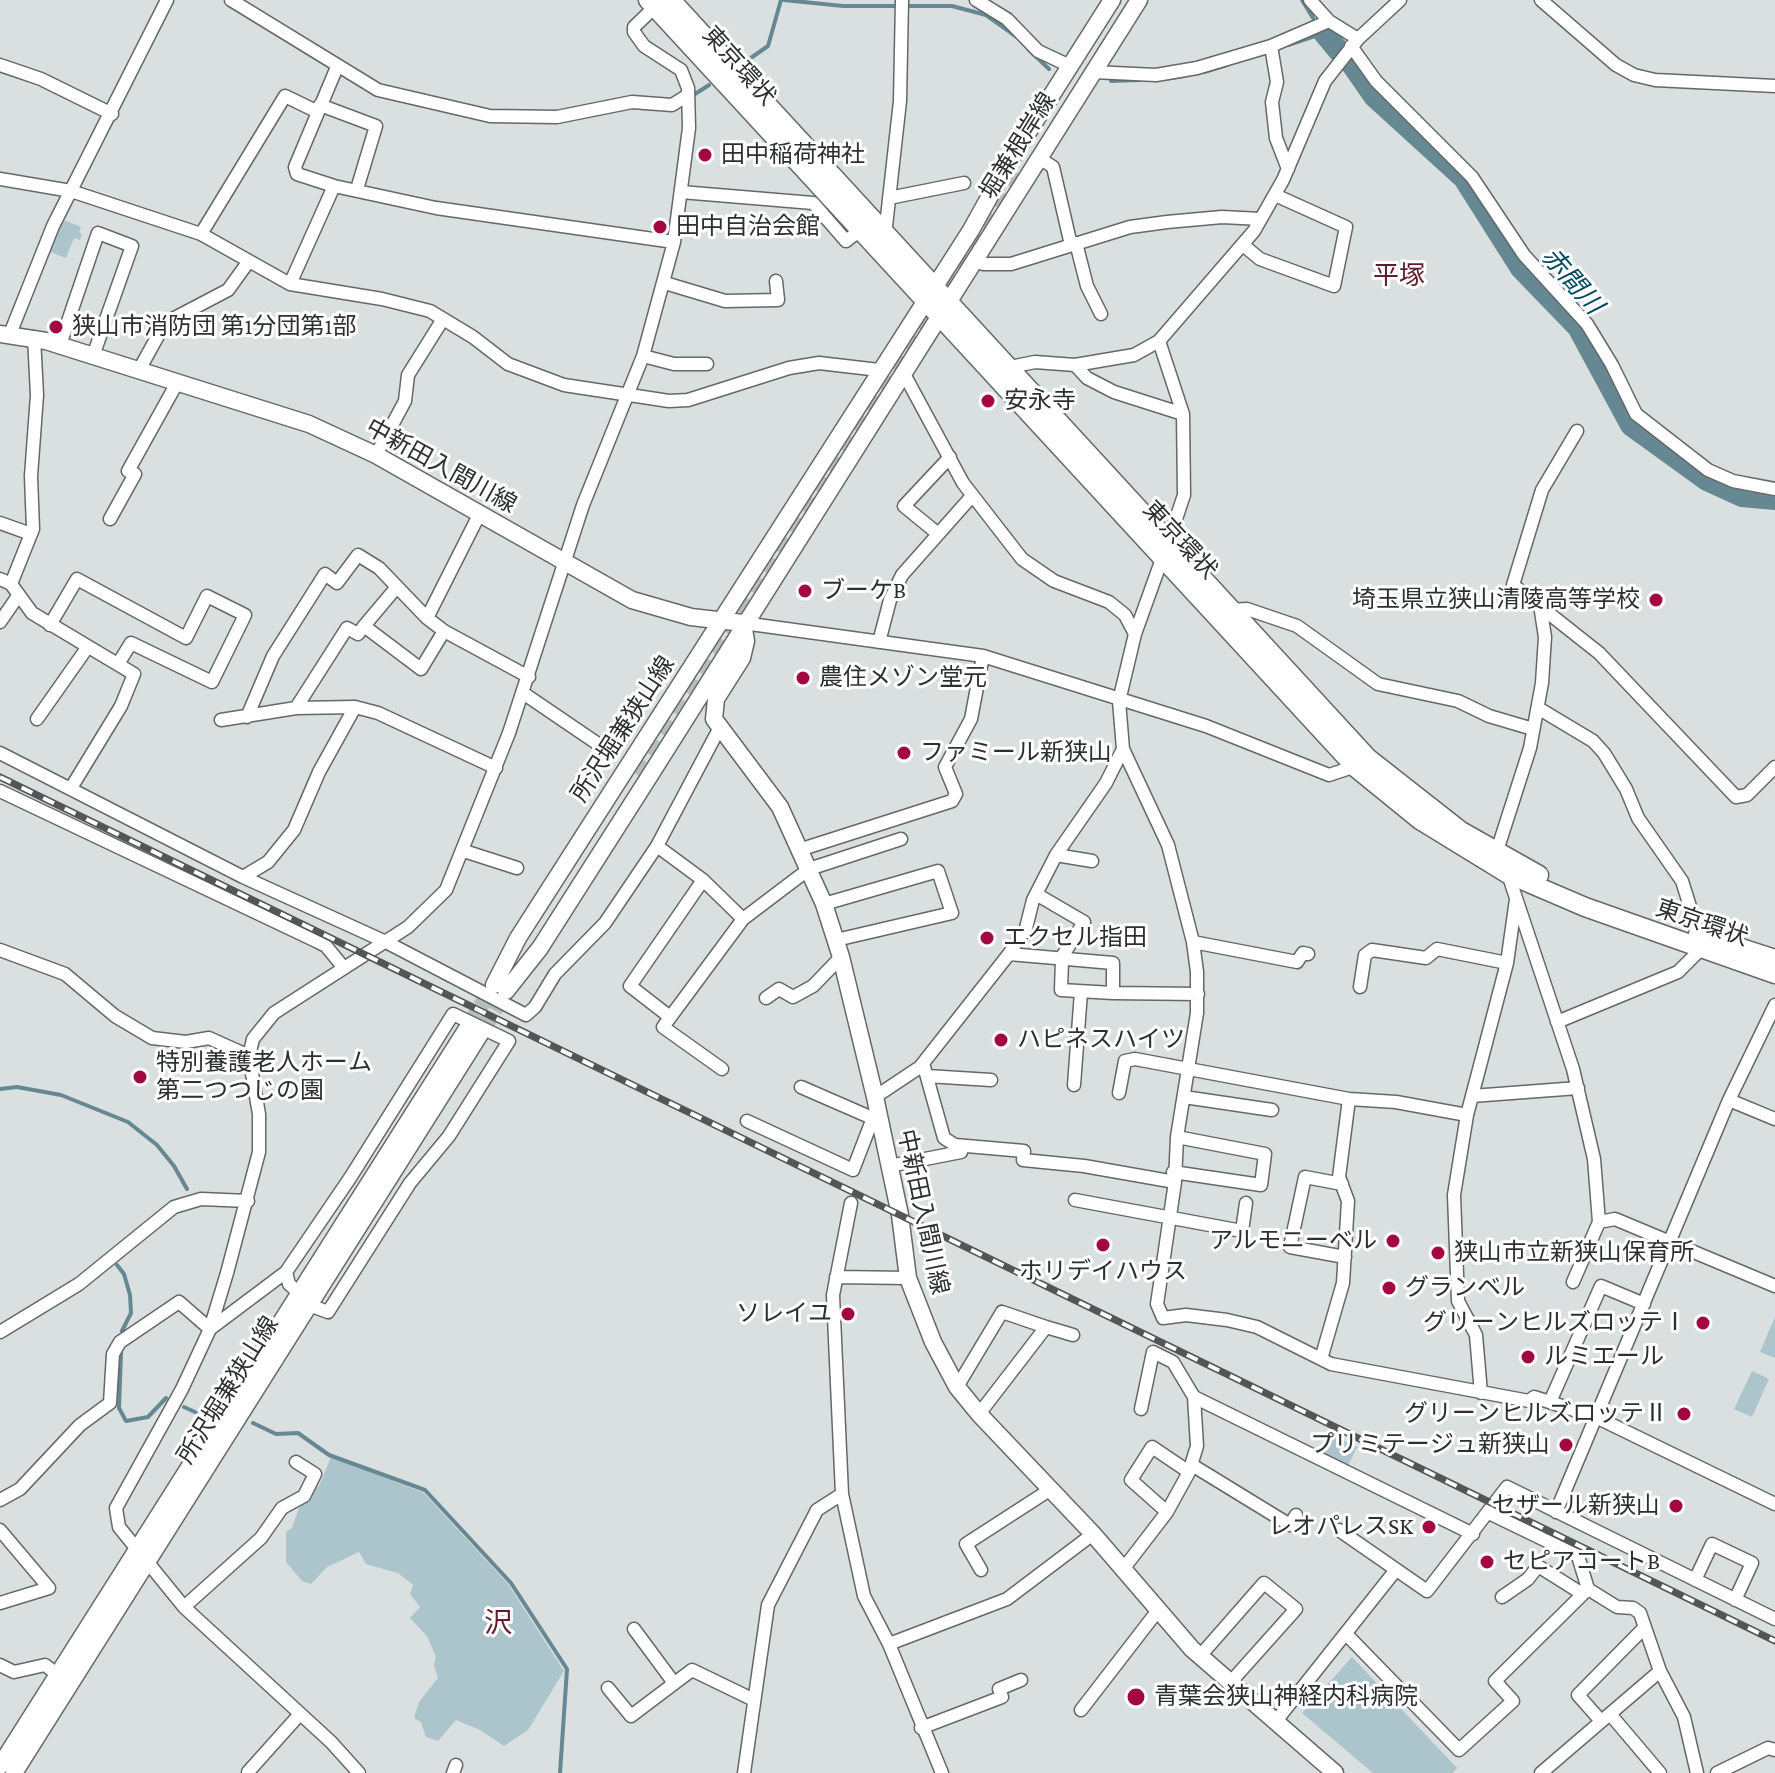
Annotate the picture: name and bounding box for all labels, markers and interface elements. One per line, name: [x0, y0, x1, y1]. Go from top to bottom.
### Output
street label: 東京環状: [696, 21, 782, 111]
street label: 堀兼根岸線: [974, 87, 1062, 205]
place label: 田中稲荷神社: [721, 141, 865, 169]
marker: 田中稲荷神社: [696, 146, 714, 164]
place label: 田中自治会館: [676, 213, 820, 241]
marker: 田中自治会館: [651, 218, 669, 236]
water label: 赤間川: [1535, 241, 1609, 321]
district label: 平塚: [1373, 260, 1425, 292]
place label: 狭山市消防団 第1分団第1部: [72, 313, 356, 341]
marker: 狭山市消防団 第1分団第1部: [47, 318, 65, 336]
place label: 安永寺: [1004, 387, 1076, 415]
marker: 安永寺: [979, 392, 997, 410]
street label: 中新田入間川線: [361, 413, 521, 519]
street label: 東京環状: [1137, 495, 1223, 585]
place label: ブーケB: [821, 577, 906, 605]
marker: ブーケB: [796, 582, 814, 600]
place label: 埼玉県立狭山清陵高等学校: [1352, 586, 1640, 614]
marker: 埼玉県立狭山清陵高等学校: [1647, 591, 1665, 609]
street label: 所沢堀兼狭山線: [565, 651, 681, 807]
place label: 農住メゾン堂元: [819, 664, 987, 692]
marker: 農住メゾン堂元: [794, 669, 812, 687]
place label: ファミール新狭山: [920, 739, 1112, 767]
marker: ファミール新狭山: [895, 744, 913, 762]
street label: 東京環状: [1652, 894, 1752, 952]
place label: エクセル指田: [1003, 924, 1147, 952]
marker: エクセル指田: [978, 929, 996, 947]
place label: ハピネスハイツ: [1017, 1026, 1185, 1054]
marker: ハピネスハイツ: [992, 1031, 1010, 1049]
place label: 特別養護老人ホーム 第二つつじの園: [156, 1049, 372, 1105]
marker: 特別養護老人ホーム 第二つつじの園: [131, 1068, 149, 1086]
street label: 中新田入間川線: [891, 1127, 955, 1297]
place label: アルモニーベル: [1209, 1227, 1377, 1255]
marker: アルモニーベル: [1384, 1232, 1402, 1250]
marker: ホリデイハウス: [1094, 1236, 1112, 1254]
place label: 狭山市立新狭山保育所: [1454, 1239, 1694, 1267]
marker: 狭山市立新狭山保育所: [1429, 1244, 1447, 1262]
place label: ホリデイハウス: [1019, 1258, 1187, 1286]
place label: グランベル: [1405, 1274, 1525, 1302]
marker: グランベル: [1380, 1279, 1398, 1297]
place label: ソレイユ: [736, 1300, 832, 1328]
marker: ソレイユ: [839, 1305, 857, 1323]
place label: グリーンヒルズロッテⅠ: [1423, 1309, 1687, 1337]
street label: 所沢堀兼狭山線: [171, 1311, 285, 1469]
marker: グリーンヒルズロッテⅠ: [1694, 1314, 1712, 1332]
place label: ルミエール: [1544, 1343, 1664, 1371]
marker: ルミエール: [1519, 1348, 1537, 1366]
place label: グリーンヒルズロッテⅡ: [1404, 1400, 1668, 1428]
marker: グリーンヒルズロッテⅡ: [1675, 1405, 1693, 1423]
place label: プリミテージュ新狭山: [1310, 1431, 1550, 1459]
marker: プリミテージュ新狭山: [1557, 1436, 1575, 1454]
place label: セザール新狭山: [1492, 1492, 1660, 1520]
marker: セザール新狭山: [1667, 1497, 1685, 1515]
place label: レオパレスSK: [1268, 1513, 1413, 1541]
marker: レオパレスSK: [1420, 1518, 1438, 1536]
place label: セピアコートB: [1503, 1548, 1660, 1576]
marker: セピアコートB: [1478, 1553, 1496, 1571]
district label: 沢: [484, 1606, 512, 1640]
place label: 青葉会狭山神経内科病院: [1154, 1683, 1418, 1711]
marker: 青葉会狭山神経内科病院: [1125, 1686, 1147, 1708]

